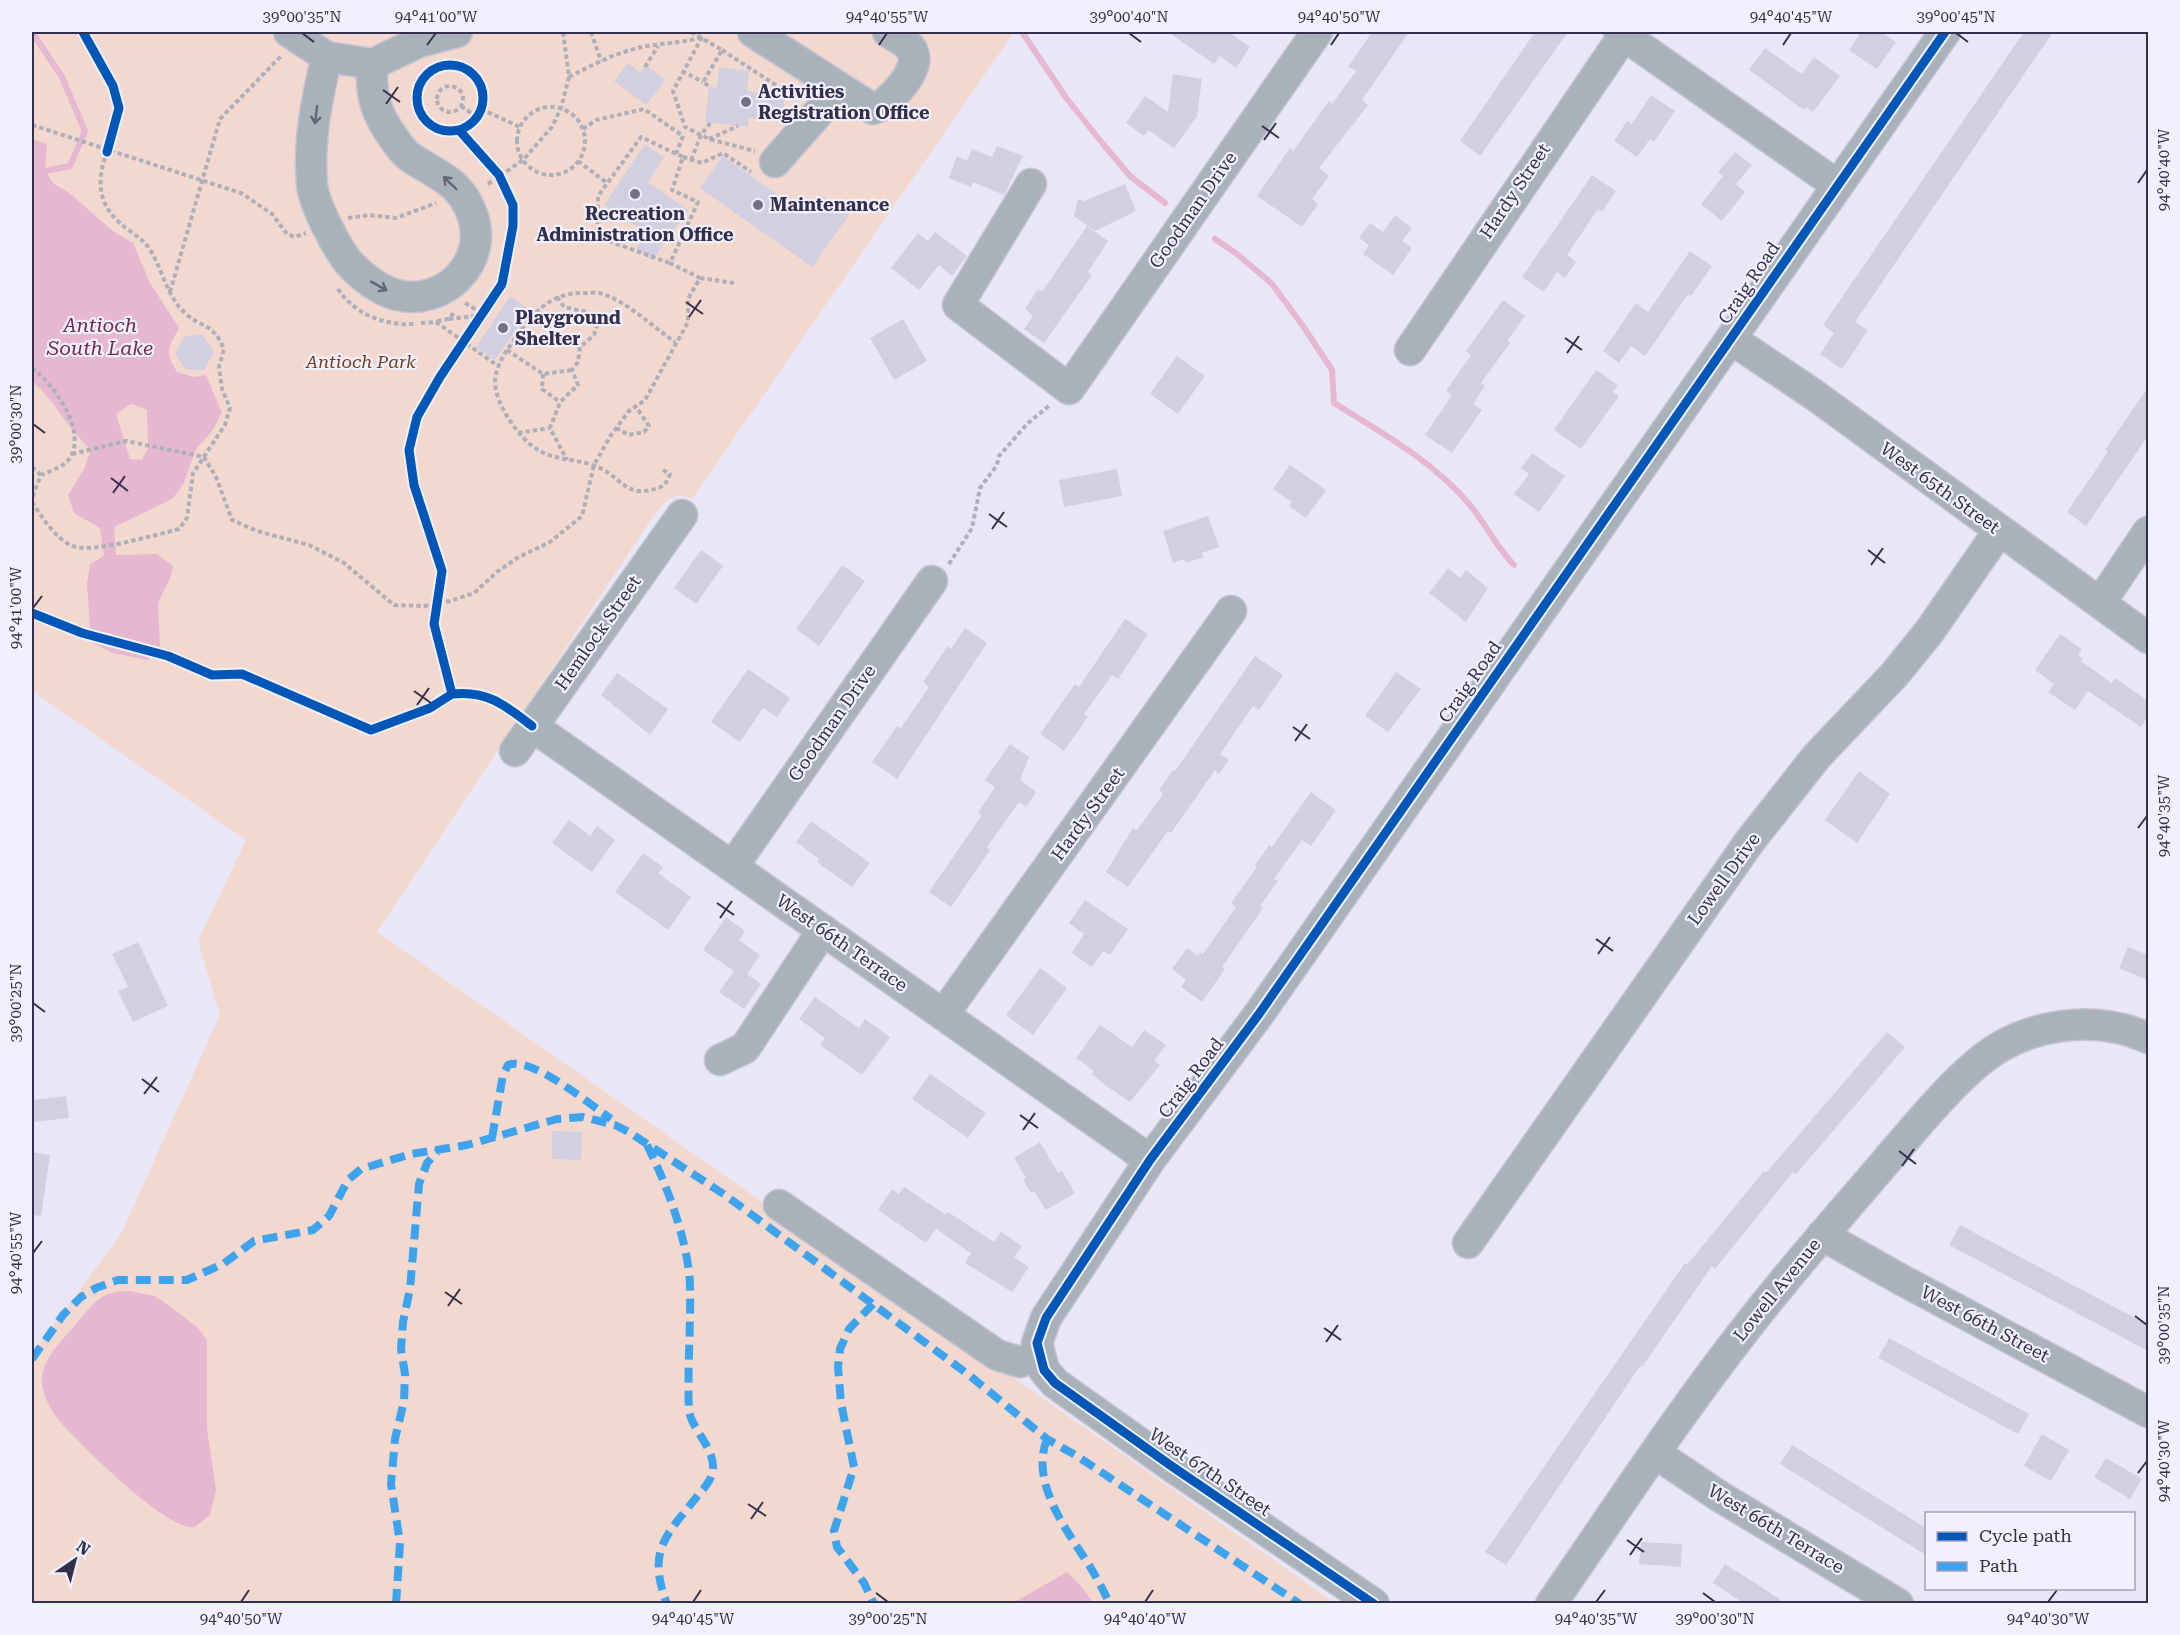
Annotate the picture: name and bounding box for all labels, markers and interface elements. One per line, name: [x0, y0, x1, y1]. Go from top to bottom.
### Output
text: 39°00'35"N: [262, 8, 342, 26]
text: 94°41'00"W: [395, 8, 478, 26]
text: 94°40'55"W: [846, 8, 929, 26]
text: 39°00'40"N: [1089, 8, 1169, 26]
text: 94°40'50"W: [1298, 8, 1381, 26]
text: 94°40'45"W: [1750, 8, 1833, 26]
text: 39°00'45"N: [1916, 8, 1996, 26]
place label: Activities Registration Office: [758, 81, 930, 123]
marker: Activities Registration Office: [739, 95, 753, 109]
one-way arrow: [310, 104, 321, 124]
text: 94°40'40"W: [2155, 128, 2173, 211]
street label: Hardy Street: [1475, 139, 1554, 242]
street label: Goodman Drive: [1145, 147, 1241, 272]
one-way arrow: [443, 176, 458, 190]
marker: Recreation Administration Office: [628, 187, 642, 201]
place label: Maintenance: [770, 194, 890, 215]
marker: Maintenance: [751, 198, 765, 212]
place label: Recreation Administration Office: [536, 203, 734, 245]
street label: Craig Road: [1713, 237, 1784, 328]
one-way arrow: [369, 281, 387, 292]
place label: Playground Shelter: [515, 307, 621, 349]
water label: Antioch South Lake: [46, 313, 153, 360]
marker: Playground Shelter: [496, 321, 510, 335]
park label: Antioch Park: [305, 351, 416, 372]
text: 39°00'30"N: [7, 384, 25, 464]
street label: West 65th Street: [1877, 437, 2004, 538]
text: 94°41'00"W: [7, 566, 25, 649]
street label: Hemlock Street: [550, 571, 645, 694]
street label: Craig Road: [1434, 637, 1506, 727]
street label: Goodman Drive: [784, 660, 880, 785]
street label: Hardy Street: [1047, 763, 1129, 864]
text: 94°40'35"W: [2155, 774, 2173, 857]
street label: Lowell Drive: [1683, 828, 1764, 929]
street label: West 66th Terrace: [773, 889, 912, 996]
text: 39°00'25"N: [7, 963, 25, 1043]
street label: Craig Road: [1154, 1033, 1228, 1122]
text: 94°40'55"W: [7, 1211, 25, 1294]
street label: Lowell Avenue: [1729, 1234, 1825, 1345]
street label: West 66th Street: [1918, 1281, 2053, 1366]
text: 39°00'35"N: [2155, 1285, 2173, 1365]
text: 94°40'30"W: [2155, 1419, 2173, 1502]
street label: West 67th Street: [1146, 1423, 1275, 1520]
street label: West 66th Terrace: [1704, 1480, 1848, 1578]
legend: [1925, 1512, 2135, 1590]
text: Cycle path: [1979, 1525, 2072, 1546]
north arrow: [45, 1530, 105, 1590]
text: N: [73, 1537, 94, 1559]
text: Path: [1979, 1555, 2018, 1576]
text: 94°40'50"W: [200, 1610, 283, 1628]
text: 94°40'45"W: [652, 1610, 735, 1628]
text: 39°00'25"N: [848, 1610, 928, 1628]
text: 94°40'40"W: [1104, 1610, 1187, 1628]
text: 94°40'35"W: [1555, 1610, 1638, 1628]
text: 39°00'30"N: [1675, 1610, 1755, 1628]
text: 94°40'30"W: [2007, 1610, 2090, 1628]

